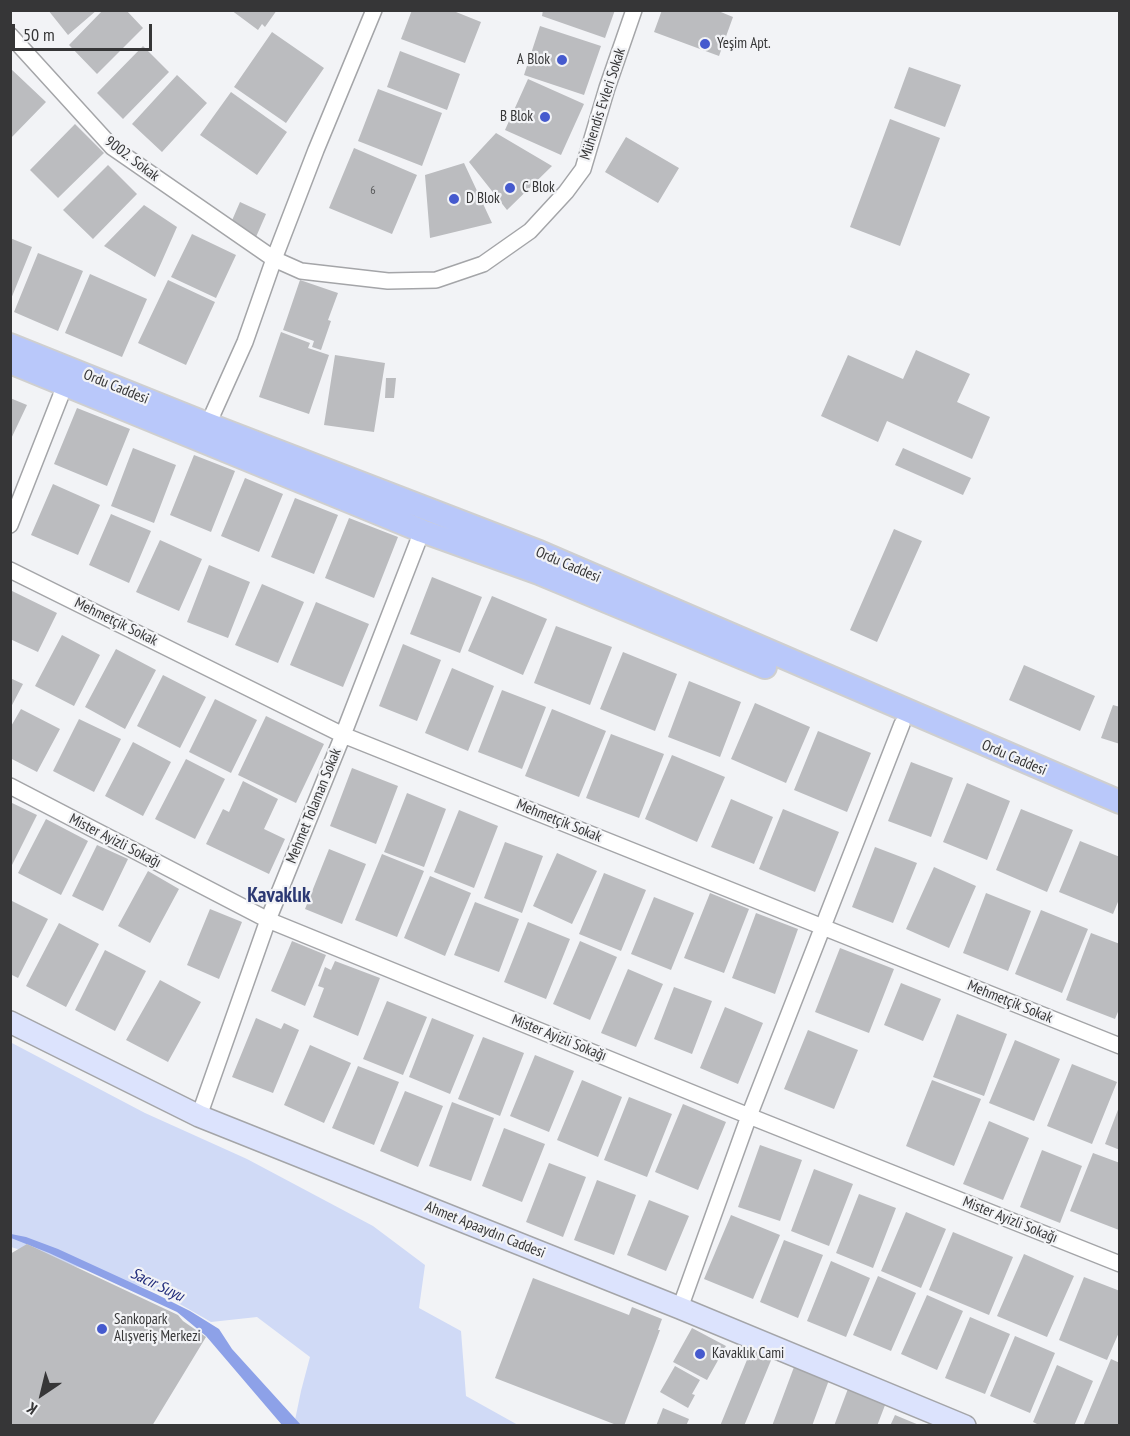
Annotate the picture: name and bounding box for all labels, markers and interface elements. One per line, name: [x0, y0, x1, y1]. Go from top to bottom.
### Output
scale bar: [15, 12, 154, 50]
text: 50 m: [23, 23, 55, 46]
place label: Yeşim Apt.: [717, 35, 771, 53]
marker: Yeşim Apt.: [698, 37, 712, 51]
street label: Mühendis Evleri Sokak: [576, 46, 630, 162]
place label: A Blok: [517, 51, 550, 69]
marker: A Blok: [555, 53, 569, 67]
place label: B Blok: [500, 108, 533, 126]
marker: B Blok: [538, 110, 552, 124]
street label: 9002. Sokak: [101, 133, 163, 185]
place label: C Blok: [522, 179, 555, 197]
marker: C Blok: [503, 181, 517, 195]
house number: 6: [370, 184, 376, 198]
place label: D Blok: [466, 190, 500, 208]
marker: D Blok: [447, 192, 461, 206]
street label: Ordu Caddesi: [81, 366, 151, 408]
street label: Ordu Caddesi: [533, 543, 603, 587]
street label: Mehmetçik Sokak: [71, 594, 161, 650]
street label: Ordu Caddesi: [979, 736, 1049, 780]
street label: Mehmet Tolaman Sokak: [283, 746, 345, 866]
street label: Mehmetçik Sokak: [514, 796, 604, 846]
street label: Mister Ayizli Sokağı: [66, 810, 164, 872]
district label: Kavaklık: [247, 883, 311, 909]
street label: Mehmetçik Sokak: [965, 977, 1055, 1027]
street label: Mister Ayizli Sokağı: [509, 1011, 609, 1065]
street label: Mister Ayizli Sokağı: [960, 1193, 1060, 1247]
street label: Ahmet Apaaydın Caddesi: [422, 1198, 548, 1262]
water label: Sacır Suyu: [127, 1264, 187, 1306]
place label: Sankopark Alışveriş Merkezi: [114, 1311, 201, 1346]
marker: Sankopark Alışveriş Merkezi: [95, 1322, 109, 1336]
place label: Kavaklık Cami: [712, 1345, 784, 1363]
marker: Kavaklık Cami: [693, 1347, 707, 1361]
north arrow: [12, 1364, 72, 1424]
text: K: [23, 1398, 41, 1419]

